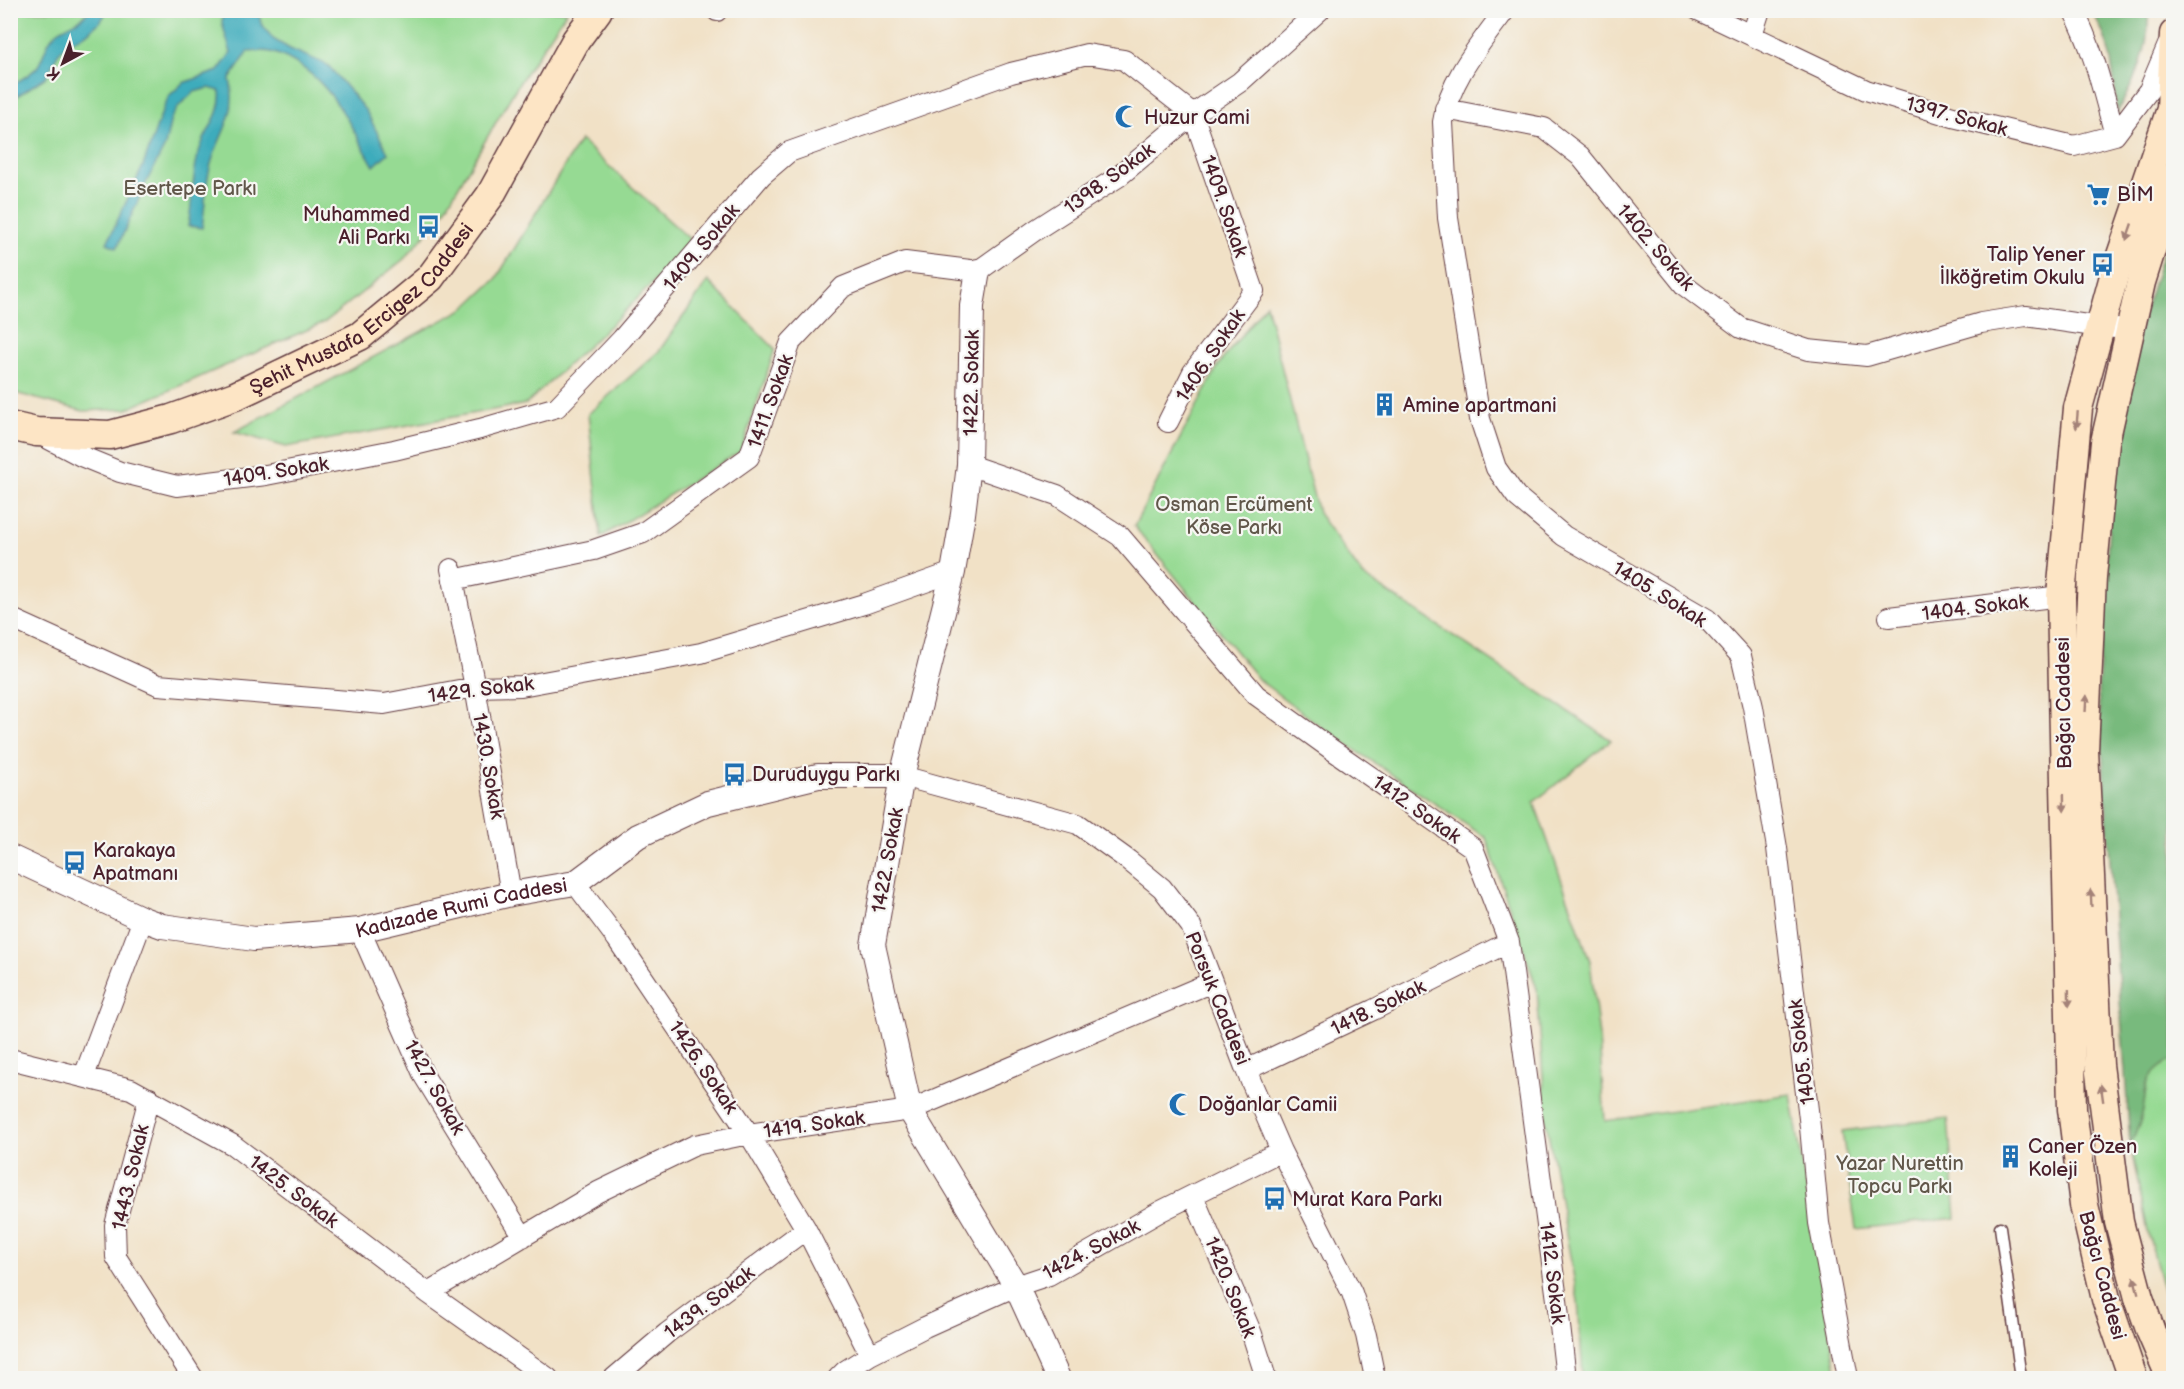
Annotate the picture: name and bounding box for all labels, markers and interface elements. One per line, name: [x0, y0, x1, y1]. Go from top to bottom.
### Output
north arrow: [33, 33, 93, 93]
text: K: [44, 62, 64, 84]
street label: 1397. Sokak: [1903, 92, 2010, 142]
mosque icon: Huzur Cami: [1113, 104, 1139, 130]
place label: Huzur Cami: [1144, 106, 1250, 130]
street label: 1398. Sokak: [1060, 138, 1160, 220]
street label: 1409. Sokak: [1195, 152, 1253, 261]
park label: Esertepe Parkı: [123, 177, 257, 201]
supermarket icon: BİM: [2086, 181, 2112, 207]
place label: BİM: [2117, 182, 2154, 207]
street label: 1409. Sokak: [658, 199, 745, 296]
street label: 1402. Sokak: [1611, 200, 1699, 296]
place label: Muhammed Ali Parkı: [303, 203, 410, 250]
bus stop icon: Muhammed Ali Parkı: [415, 213, 441, 239]
street label: Şehit Mustafa Ercigez Caddesi: [246, 219, 479, 400]
one-way arrow: [2124, 223, 2133, 241]
place label: Talip Yener İlköğretim Okulu: [1939, 243, 2086, 290]
bus stop icon: Talip Yener İlköğretim Okulu: [2090, 252, 2116, 278]
street label: 1406. Sokak: [1171, 304, 1251, 407]
street label: 1422. Sokak: [959, 329, 985, 436]
street label: 1411. Sokak: [743, 351, 799, 452]
building icon: Amine apartmani: [1372, 392, 1398, 418]
place label: Amine apartmani: [1403, 394, 1557, 418]
one-way arrow: [2072, 411, 2082, 430]
street label: 1409. Sokak: [222, 452, 331, 492]
park label: Osman Ercüment Köse Parkı: [1155, 493, 1313, 540]
street label: 1405. Sokak: [1608, 557, 1711, 633]
street label: 1404. Sokak: [1921, 590, 2030, 626]
street label: Bağcı Caddesi: [2051, 637, 2077, 769]
street label: 1429. Sokak: [427, 672, 536, 708]
one-way arrow: [2081, 694, 2090, 713]
street label: 1430. Sokak: [467, 711, 509, 821]
bus stop icon: Duruduygu Parkı: [721, 761, 747, 787]
place label: Duruduygu Parkı: [752, 763, 900, 787]
street label: 1412. Sokak: [1368, 771, 1465, 849]
one-way arrow: [2059, 794, 2069, 813]
street label: 1422. Sokak: [867, 805, 909, 915]
place label: Karakaya Apatmanı: [93, 839, 178, 886]
bus stop icon: Karakaya Apatmanı: [62, 849, 88, 875]
street label: Kadızade Rumi Caddesi: [353, 874, 569, 944]
one-way arrow: [2086, 889, 2095, 908]
street label: Porsuk Caddesi: [1179, 928, 1255, 1068]
street label: 1418. Sokak: [1327, 975, 1430, 1041]
one-way arrow: [2064, 989, 2073, 1008]
street label: 1405. Sokak: [1784, 998, 1820, 1106]
street label: 1426. Sokak: [663, 1017, 743, 1119]
street label: 1427. Sokak: [398, 1036, 470, 1139]
one-way arrow: [2098, 1083, 2107, 1102]
mosque icon: Doğanlar Camii: [1167, 1091, 1193, 1117]
place label: Doğanlar Camii: [1198, 1093, 1338, 1117]
street label: 1419. Sokak: [762, 1106, 867, 1144]
street label: 1443. Sokak: [107, 1122, 155, 1232]
place label: Caner Özen Koleji: [2028, 1134, 2137, 1182]
building icon: Caner Özen Koleji: [1997, 1144, 2023, 1170]
street label: 1425. Sokak: [244, 1150, 343, 1233]
park label: Yazar Nurettin Topcu Parkı: [1835, 1152, 1964, 1199]
bus stop icon: Murat Kara Parkı: [1261, 1186, 1287, 1212]
place label: Murat Kara Parkı: [1292, 1188, 1442, 1212]
street label: Bağcı Caddesi: [2073, 1208, 2131, 1342]
street label: 1424. Sokak: [1039, 1214, 1144, 1285]
street label: 1412. Sokak: [1534, 1221, 1570, 1326]
street label: 1420. Sokak: [1199, 1234, 1261, 1341]
street label: 1439. Sokak: [660, 1261, 760, 1345]
one-way arrow: [2131, 1275, 2140, 1293]

